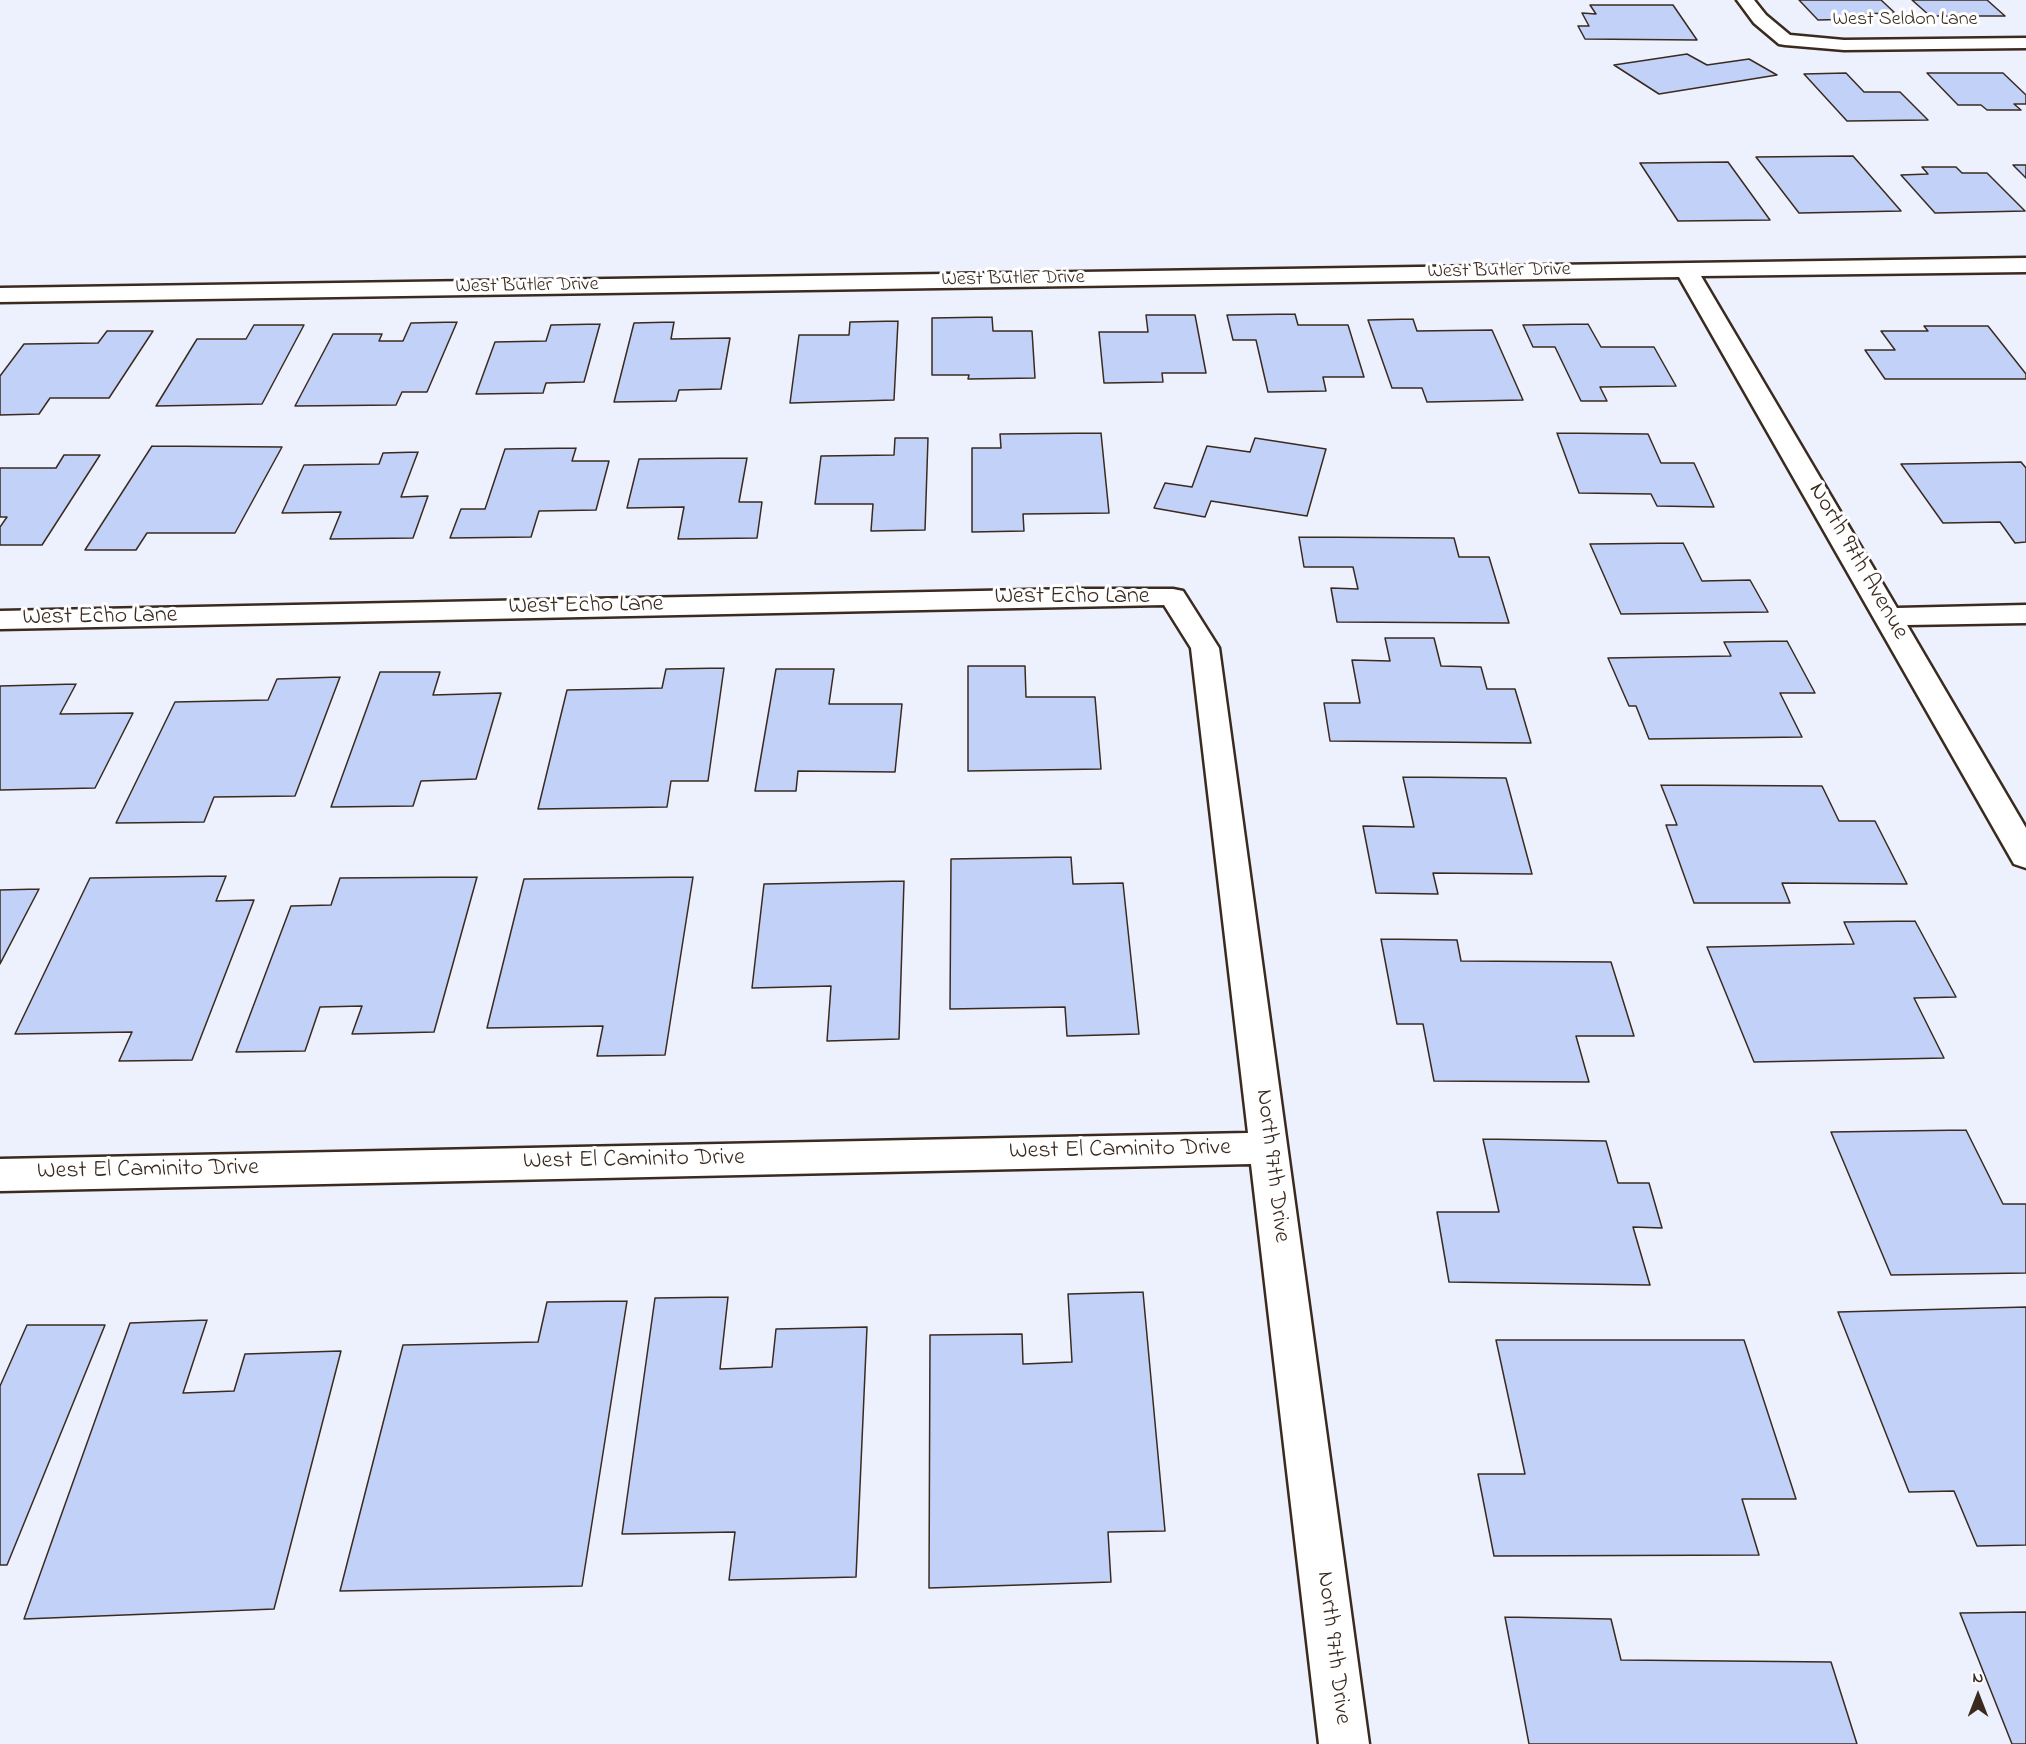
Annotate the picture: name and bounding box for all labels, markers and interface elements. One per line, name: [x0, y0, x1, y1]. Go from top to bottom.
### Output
street label: West Seldon Lane: [1832, 9, 1978, 33]
street label: West Butler Drive: [1427, 259, 1571, 285]
street label: West Butler Drive: [941, 267, 1085, 293]
street label: West Butler Drive: [455, 274, 599, 300]
street label: North 97th Avenue: [1801, 479, 1913, 645]
street label: West Echo Lane: [994, 584, 1150, 612]
street label: West Echo Lane: [508, 591, 664, 623]
street label: West Echo Lane: [22, 602, 178, 634]
street label: North 97th Drive: [1247, 1088, 1295, 1244]
street label: West El Caminito Drive: [1009, 1135, 1231, 1167]
street label: West El Caminito Drive: [523, 1145, 745, 1177]
street label: West El Caminito Drive: [37, 1155, 259, 1187]
street label: North 97th Drive: [1308, 1570, 1356, 1726]
north arrow: [1948, 1666, 2008, 1726]
text: N: [1973, 1666, 1983, 1690]

